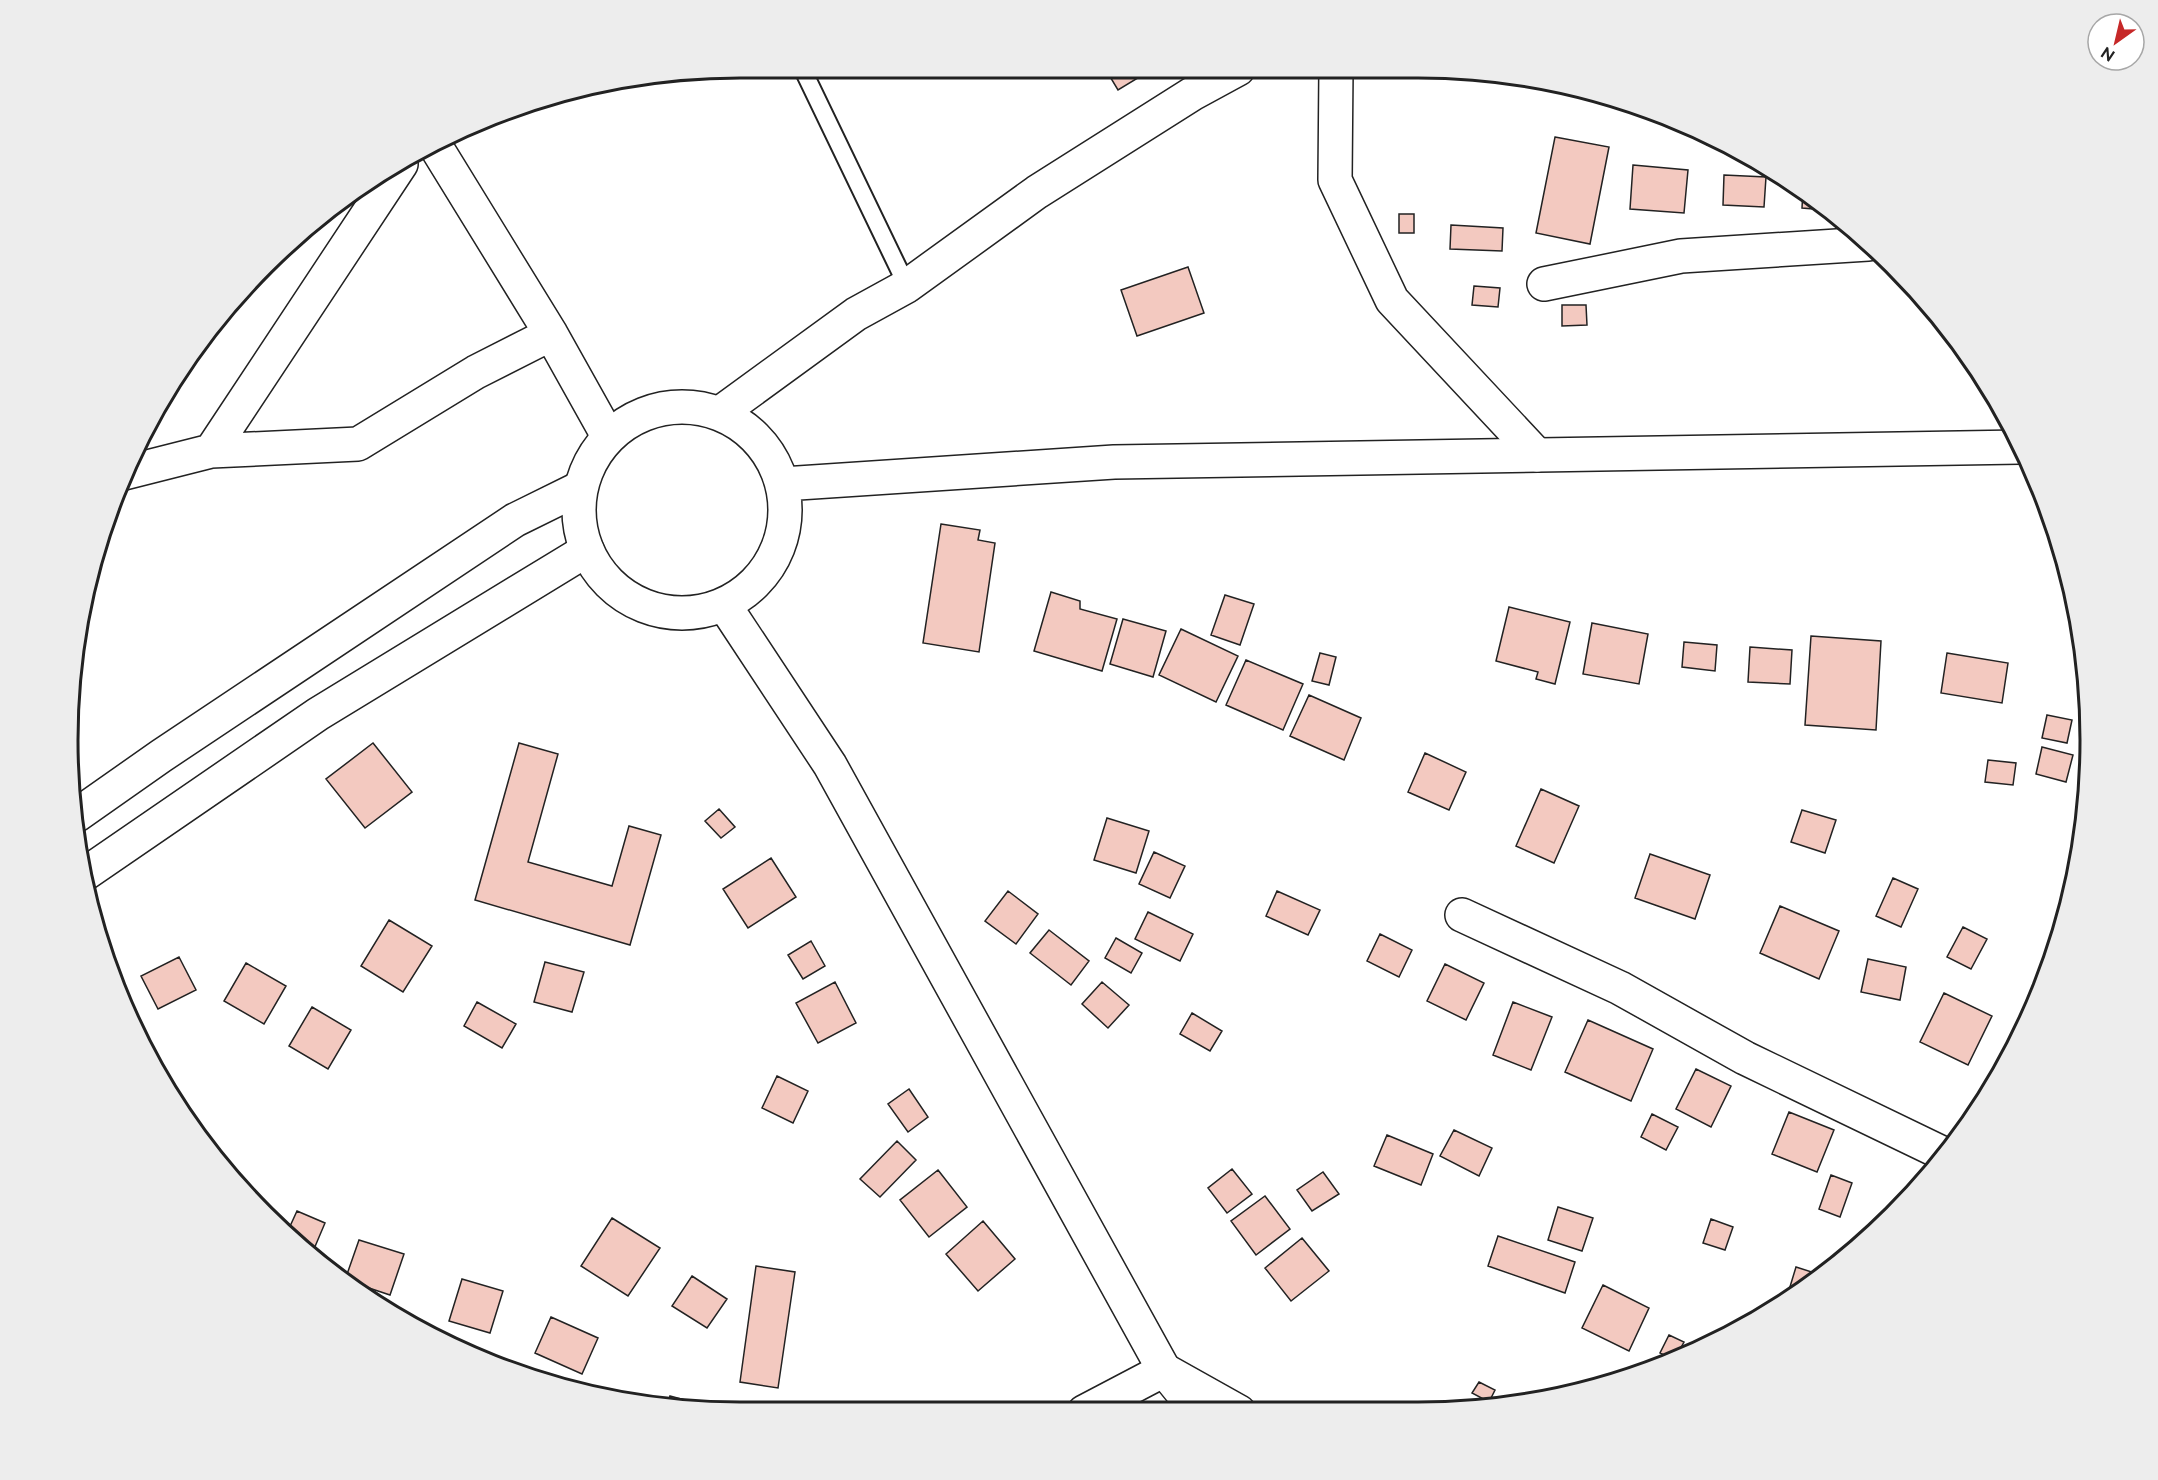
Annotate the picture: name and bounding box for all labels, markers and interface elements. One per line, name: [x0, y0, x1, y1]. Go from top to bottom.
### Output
north arrow: [2086, 12, 2146, 72]
text: N: [2098, 43, 2118, 65]

